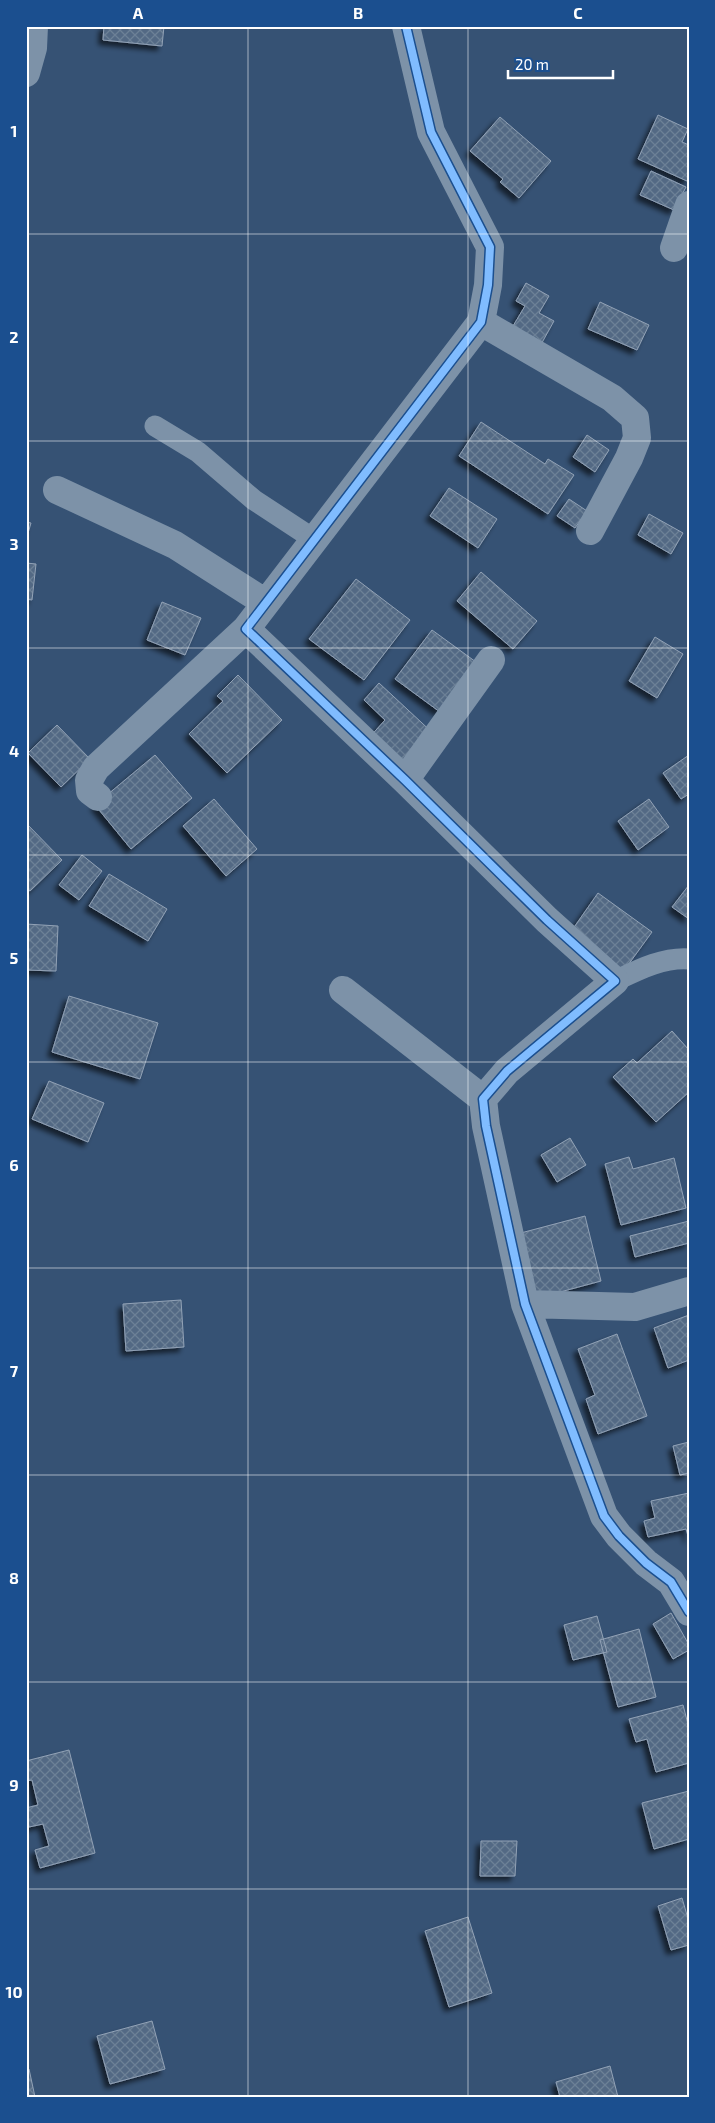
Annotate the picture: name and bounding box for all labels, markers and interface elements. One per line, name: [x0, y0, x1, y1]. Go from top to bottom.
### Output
text: A: [133, 3, 144, 22]
text: B: [353, 3, 363, 22]
text: C: [573, 3, 583, 22]
scale bar: [508, 48, 612, 80]
text: 20 m: [515, 55, 549, 73]
text: 1: [11, 121, 17, 140]
text: 2: [9, 327, 19, 346]
text: 3: [9, 534, 19, 553]
text: 4: [9, 741, 19, 760]
text: 5: [10, 948, 19, 967]
text: 6: [9, 1155, 19, 1174]
text: 7: [10, 1361, 19, 1380]
text: 8: [9, 1568, 19, 1587]
text: 9: [9, 1775, 19, 1794]
text: 10: [5, 1982, 23, 2001]

